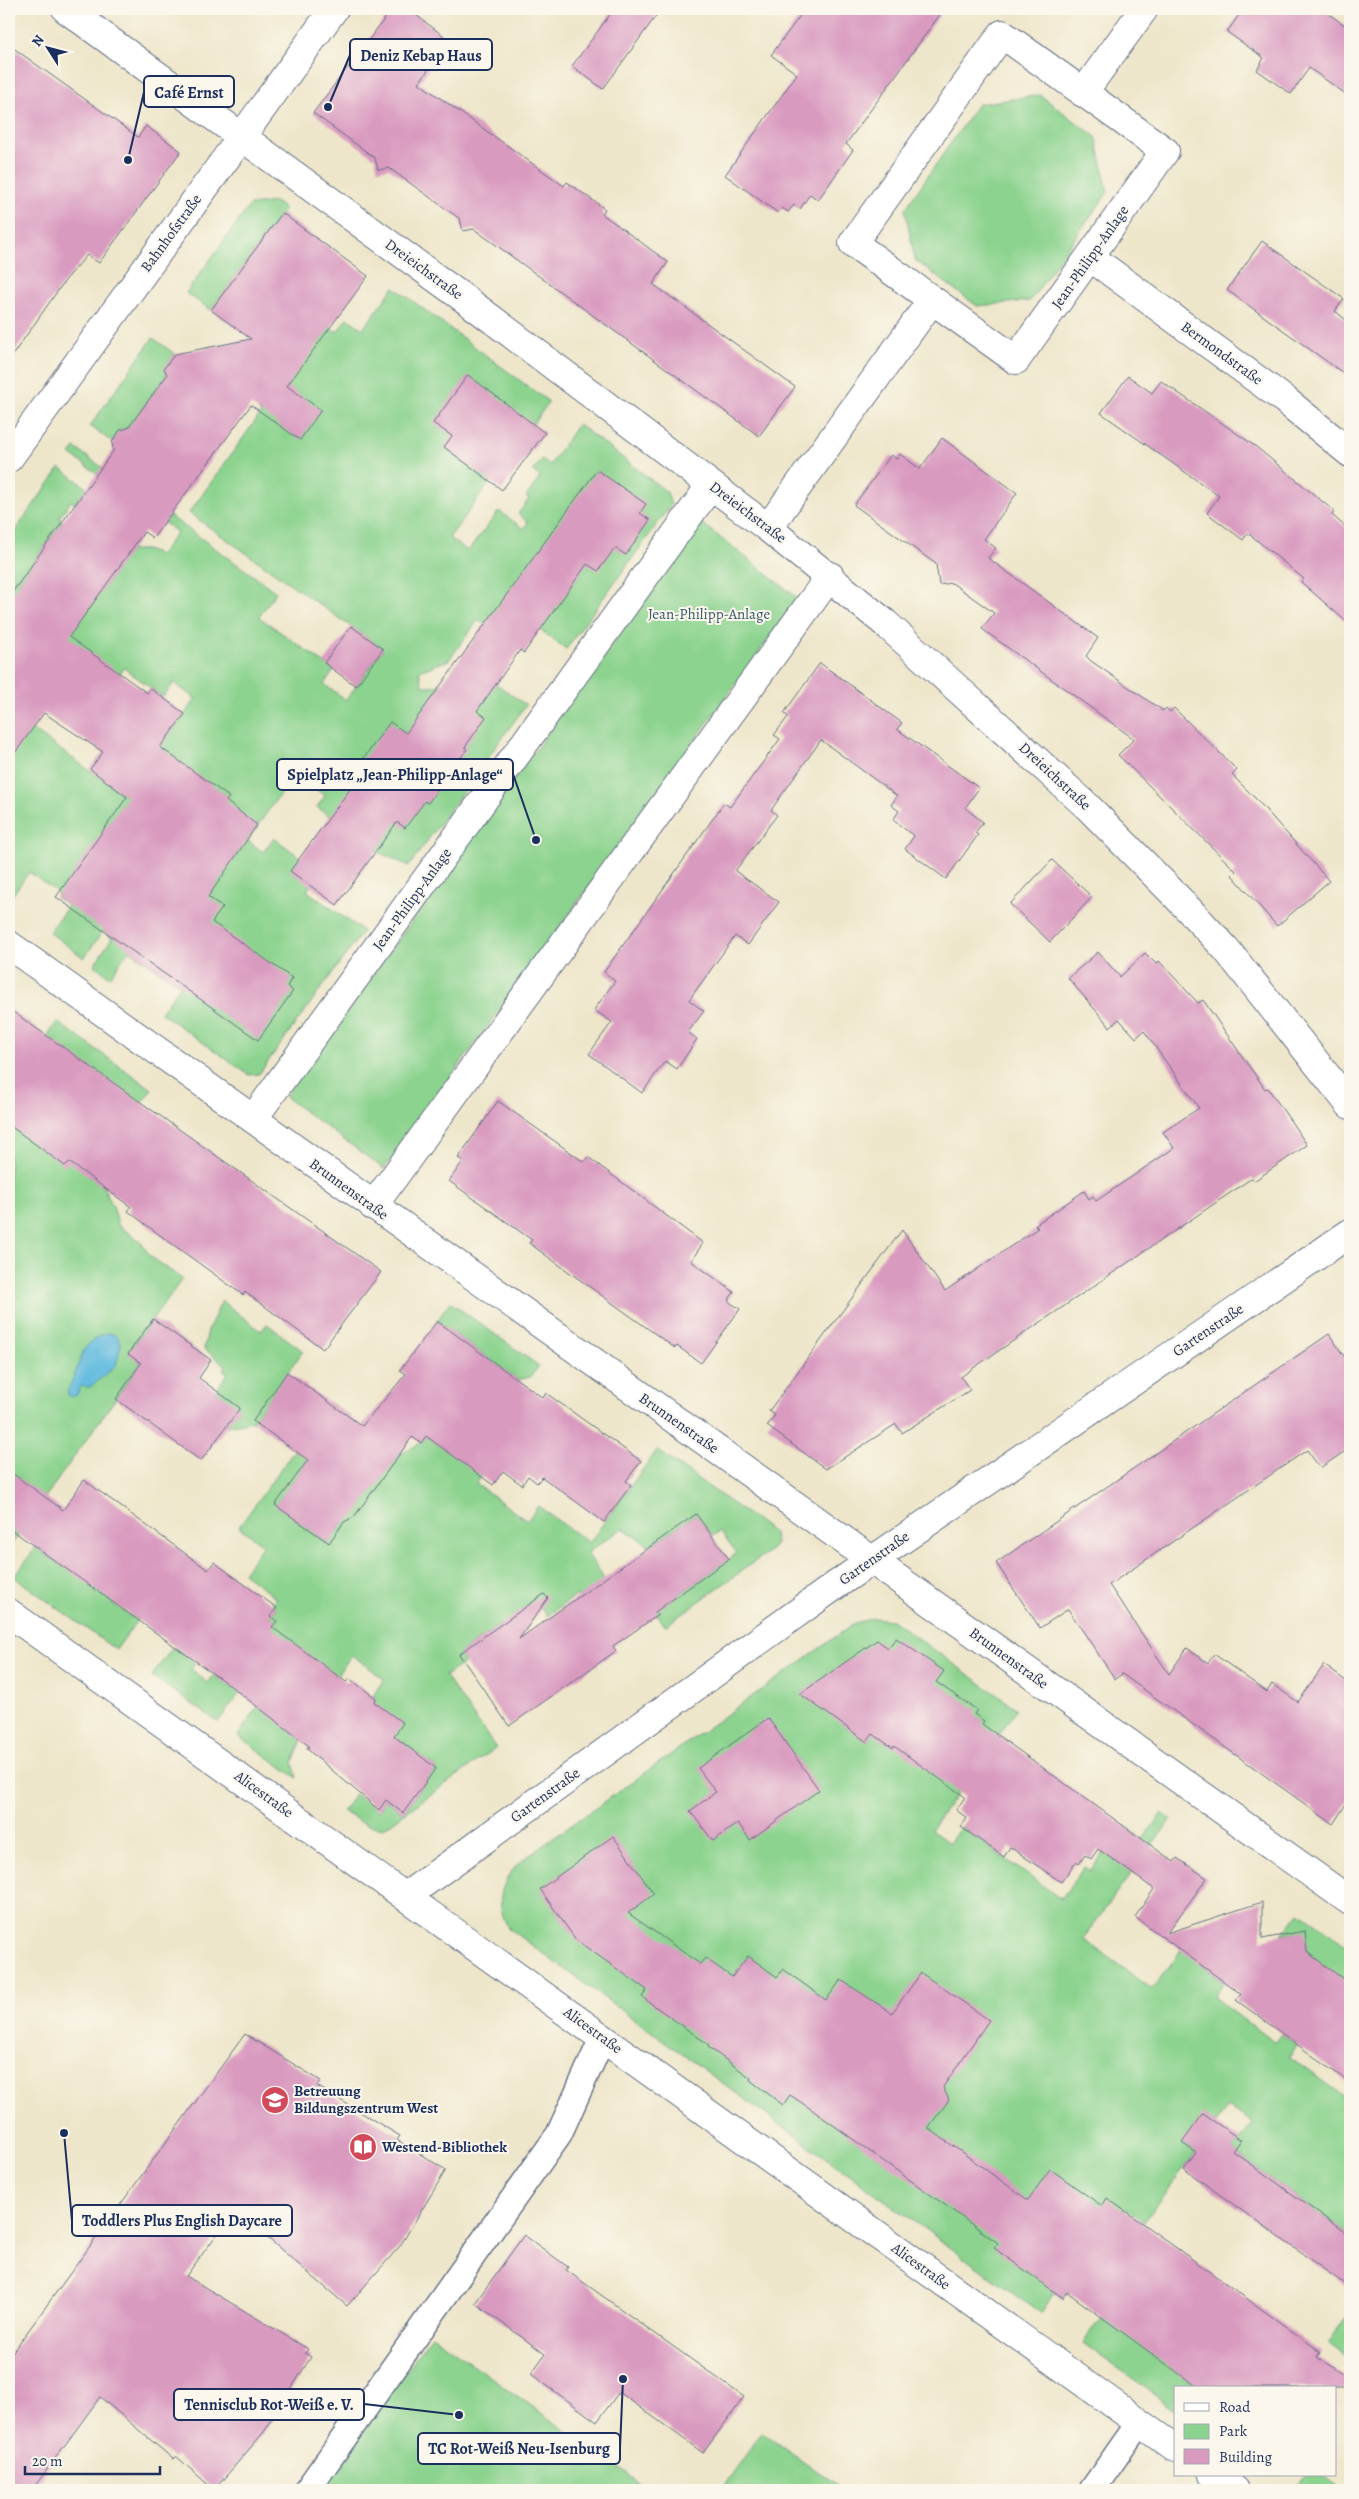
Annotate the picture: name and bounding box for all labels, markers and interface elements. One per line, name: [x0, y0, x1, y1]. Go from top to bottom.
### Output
north arrow: [22, 22, 72, 72]
text: N: [27, 31, 49, 50]
callout: Deniz Kebap Haus: [350, 39, 492, 70]
text: Deniz Kebap Haus: [360, 45, 482, 67]
callout: Café Ernst: [144, 76, 234, 107]
text: Café Ernst: [154, 82, 225, 104]
street label: Bahnhofstraße: [136, 190, 206, 276]
street label: Jean-Philipp-Anlage: [1047, 201, 1133, 313]
street label: Dreieichstraße: [381, 234, 467, 304]
street label: Bermondstraße: [1177, 317, 1267, 390]
street label: Dreieichstraße: [705, 476, 791, 548]
park label: Jean-Philipp-Anlage: [648, 604, 770, 624]
street label: Dreieichstraße: [1015, 737, 1096, 815]
callout: Spielplatz „Jean-Philipp-Anlage“: [277, 759, 513, 790]
text: Spielplatz „Jean-Philipp-Anlage“: [287, 764, 503, 786]
street label: Jean-Philipp-Anlage: [368, 843, 456, 954]
street label: Brunnenstraße: [305, 1154, 393, 1225]
street label: Gartenstraße: [1169, 1299, 1248, 1361]
street label: Brunnenstraße: [635, 1388, 723, 1458]
street label: Gartenstraße: [835, 1526, 913, 1590]
street label: Brunnenstraße: [965, 1623, 1053, 1694]
street label: Gartenstraße: [506, 1763, 584, 1827]
street label: Alicestraße: [230, 1765, 298, 1822]
street label: Alicestraße: [559, 2001, 627, 2058]
place label: Betreuung Bildungszentrum West: [294, 2081, 438, 2118]
school or university icon: Betreuung Bildungszentrum West: [260, 2085, 290, 2115]
library icon: Westend-Bibliothek: [348, 2132, 378, 2162]
place label: Westend-Bibliothek: [381, 2137, 507, 2157]
callout: Toddlers Plus English Daycare: [72, 2205, 292, 2236]
text: Toddlers Plus English Daycare: [82, 2210, 282, 2232]
street label: Alicestraße: [887, 2237, 955, 2294]
legend: [1174, 2386, 1336, 2476]
callout: Tennisclub Rot-Weiß e. V.: [174, 2389, 364, 2420]
text: Tennisclub Rot-Weiß e. V.: [184, 2394, 354, 2416]
text: Road: [1219, 2397, 1251, 2417]
text: Park: [1219, 2421, 1248, 2441]
callout: TC Rot-Weiß Neu-Isenburg: [418, 2433, 620, 2464]
text: TC Rot-Weiß Neu-Isenburg: [428, 2438, 611, 2460]
scale bar: [25, 2444, 160, 2476]
text: Building: [1219, 2447, 1272, 2467]
text: 20 m: [32, 2451, 63, 2471]

